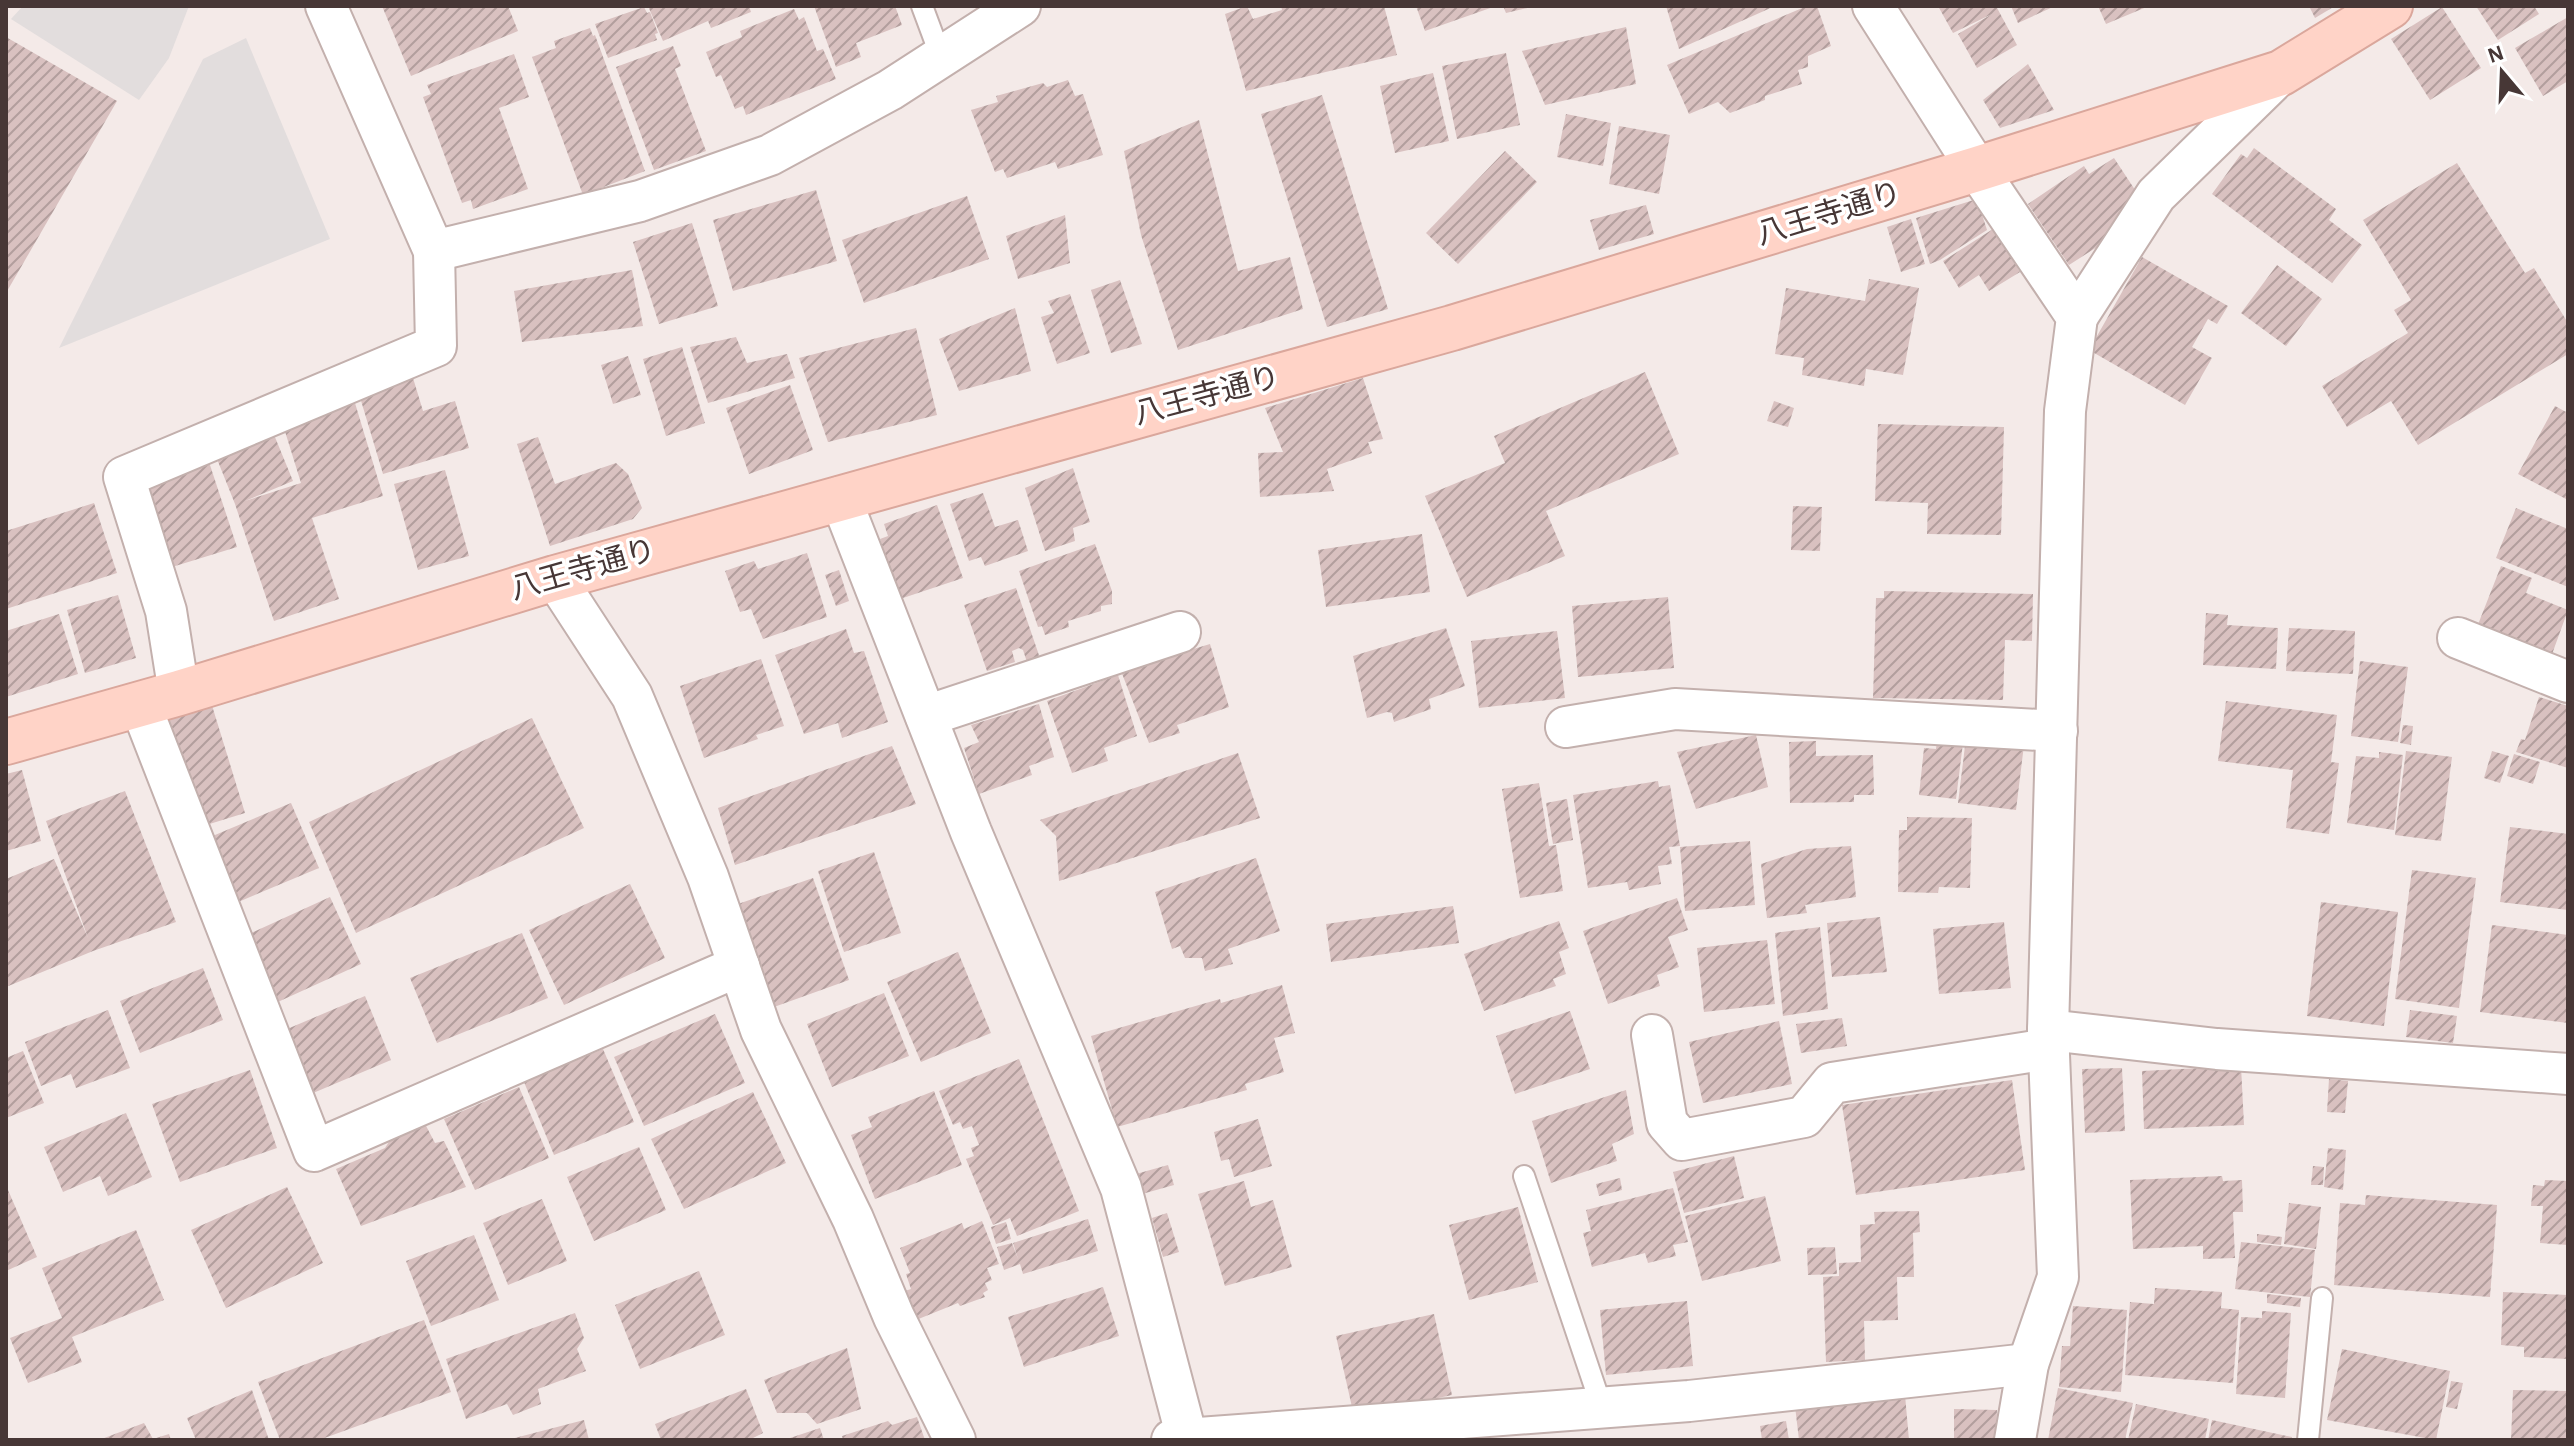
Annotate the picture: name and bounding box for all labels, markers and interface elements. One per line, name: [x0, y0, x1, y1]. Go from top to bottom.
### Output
north arrow: [2462, 32, 2542, 112]
text: N: [2485, 41, 2507, 67]
street label: 八王寺通り: [1752, 176, 1905, 250]
street label: 八王寺通り: [1130, 360, 1283, 430]
street label: 八王寺通り: [506, 533, 659, 605]

